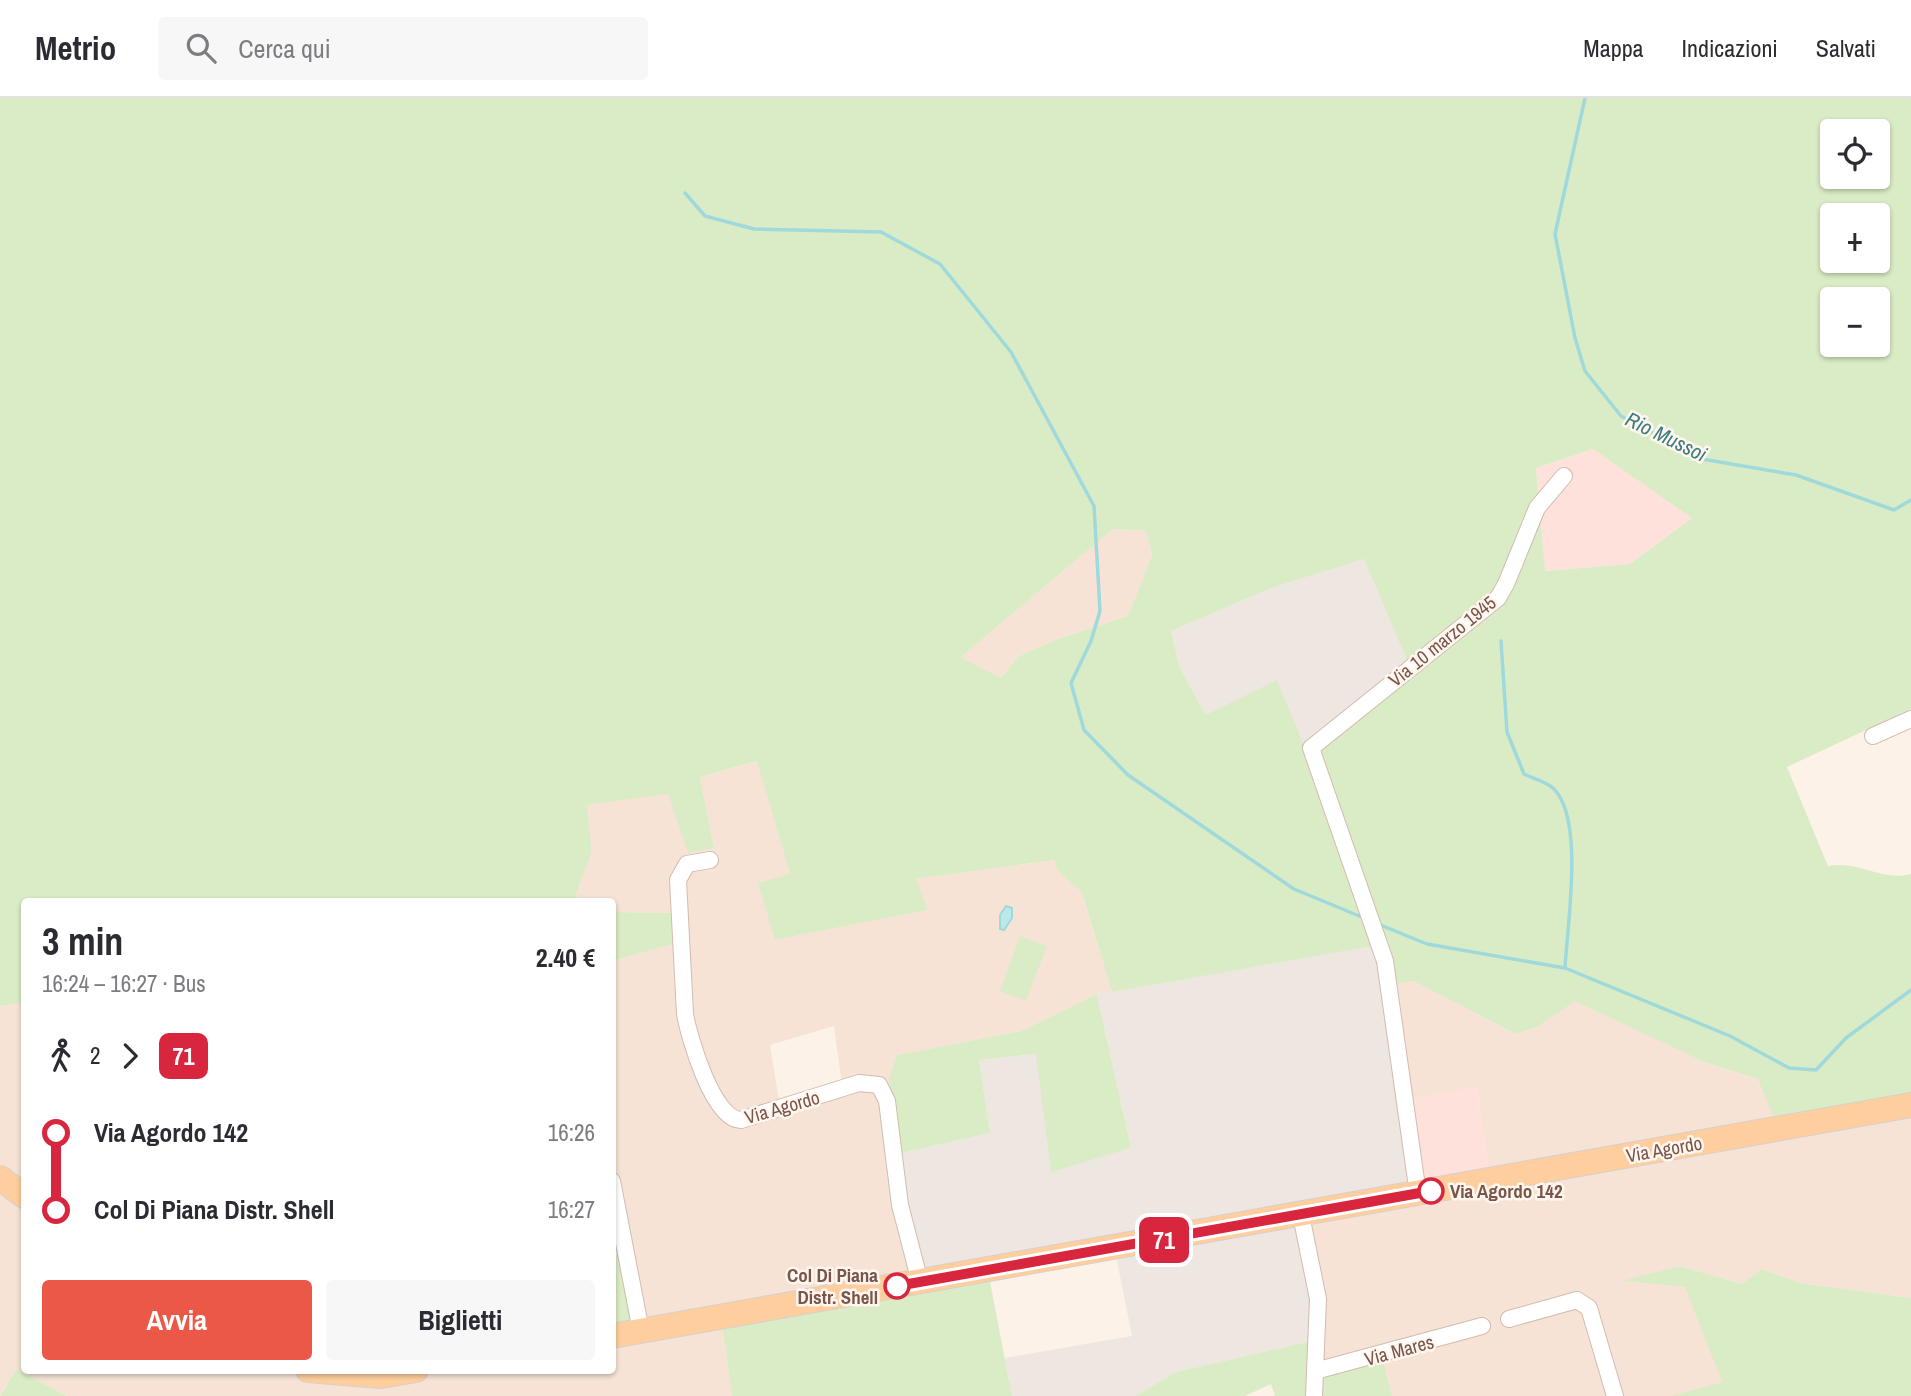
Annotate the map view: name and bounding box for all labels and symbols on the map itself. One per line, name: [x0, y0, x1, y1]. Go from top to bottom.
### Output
water label: Rio Mussoi: [1621, 404, 1712, 469]
street label: Via 10 marzo 1945: [1383, 589, 1501, 692]
street label: Via Agordo: [741, 1084, 823, 1130]
street label: Via Agordo: [1624, 1130, 1704, 1168]
marker: Via Agordo 142: [1418, 1178, 1444, 1204]
place label: Via Agordo 142: [1450, 1178, 1563, 1204]
line badge: 71: [1132, 1217, 1196, 1263]
place label: Col Di Piana Distr. Shell: [787, 1262, 878, 1310]
marker: Col Di Piana Distr. Shell: [884, 1273, 910, 1299]
street label: Via Mares: [1361, 1328, 1437, 1372]

